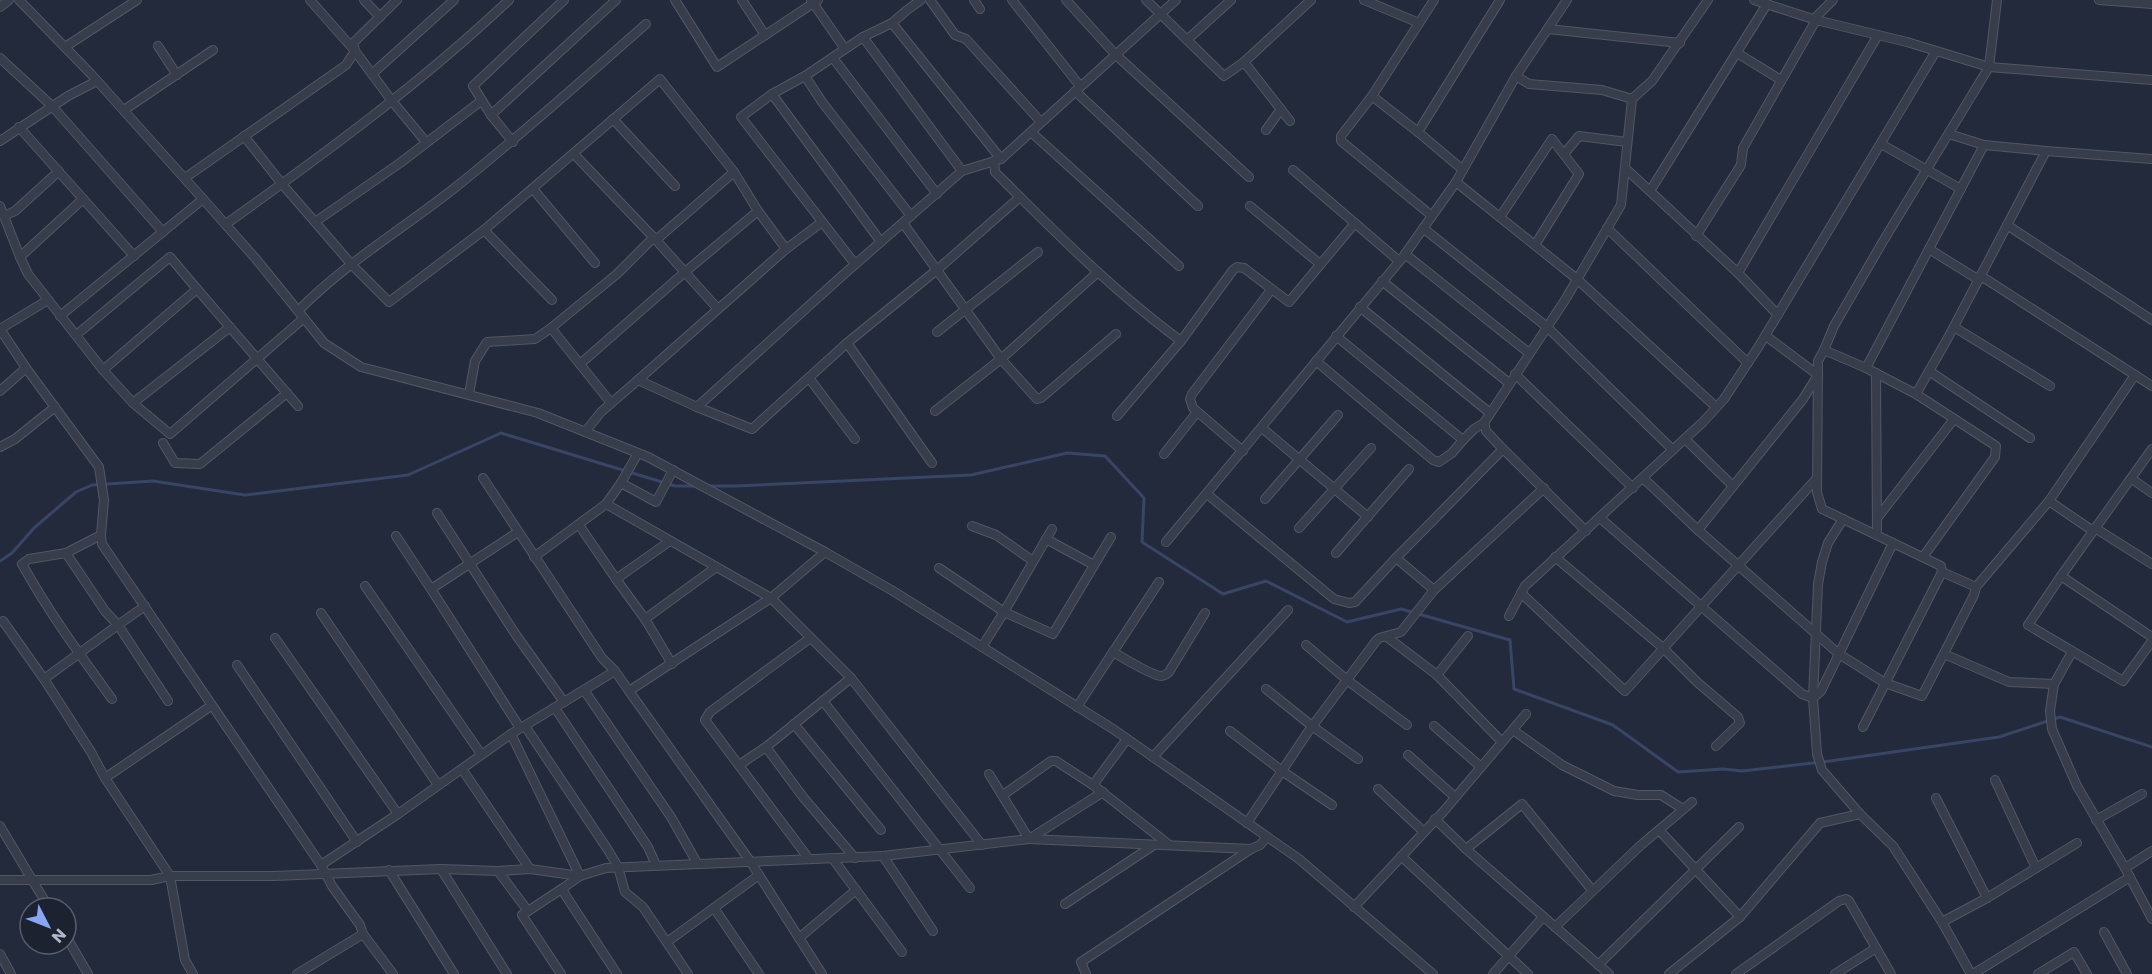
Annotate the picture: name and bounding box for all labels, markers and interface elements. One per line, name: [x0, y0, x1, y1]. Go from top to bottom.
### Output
north arrow: [18, 896, 78, 956]
text: N: [46, 924, 71, 948]

